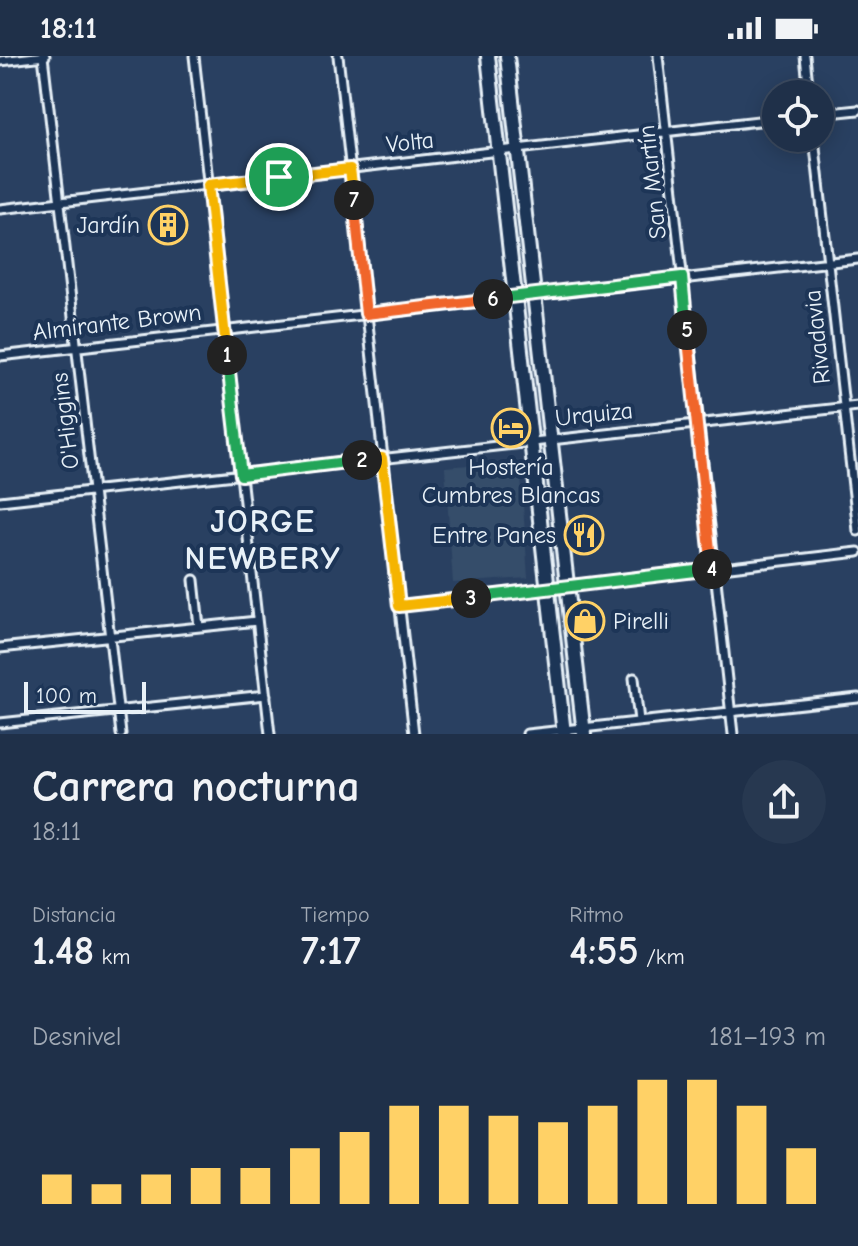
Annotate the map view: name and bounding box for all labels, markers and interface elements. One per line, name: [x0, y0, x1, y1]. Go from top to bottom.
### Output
text: 18:11: [40, 11, 97, 46]
map controls: [762, 80, 834, 152]
button: locate: [762, 80, 834, 152]
street label: San Martín: [632, 124, 672, 240]
street label: Volta: [385, 126, 435, 158]
pin: [245, 143, 313, 211]
icon: arrive: [257, 155, 301, 199]
pin: 7: [334, 180, 374, 220]
text: 7: [349, 187, 359, 213]
building icon: Jardín: [147, 204, 189, 246]
place label: Jardín: [76, 211, 140, 239]
pin: 6: [473, 279, 513, 319]
text: 6: [487, 286, 499, 312]
street label: Rivadavia: [798, 288, 836, 386]
street label: Almirante Brown: [31, 298, 203, 346]
pin: 5: [667, 310, 707, 350]
text: 5: [681, 317, 693, 343]
pin: 1: [207, 335, 247, 375]
text: 1: [223, 342, 231, 368]
street label: O'Higgins: [45, 371, 85, 471]
street label: Urquiza: [554, 396, 634, 432]
hotel icon: Hostería Cumbres Blancas: [490, 407, 532, 449]
pin: 2: [342, 440, 382, 480]
text: 2: [357, 447, 367, 473]
place label: Hostería Cumbres Blancas: [422, 453, 600, 509]
district label: JORGE NEWBERY: [185, 503, 341, 577]
restaurant icon: Entre Panes: [563, 514, 605, 556]
place label: Entre Panes: [432, 521, 556, 549]
pin: 4: [692, 549, 732, 589]
text: 4: [707, 556, 717, 582]
pin: 3: [451, 578, 491, 618]
text: 3: [466, 585, 476, 611]
shop icon: Pirelli: [564, 600, 606, 642]
place label: Pirelli: [613, 607, 669, 635]
scale bar: [24, 678, 146, 714]
text: 100 m: [36, 683, 97, 709]
button: share: [742, 760, 826, 844]
text: Carrera nocturna: [32, 761, 360, 812]
text: 18:11: [32, 817, 81, 847]
text: Distancia: [32, 902, 116, 928]
text: Tiempo: [301, 902, 370, 928]
text: Ritmo: [569, 902, 624, 928]
text: 1.48: [32, 928, 94, 974]
text: 7:17: [301, 928, 361, 974]
text: 4:55: [569, 928, 639, 974]
text: km: [94, 944, 130, 970]
text: /km: [639, 944, 685, 970]
text: Desnivel: [32, 1022, 122, 1052]
text: 181–193 m: [709, 1022, 826, 1052]

